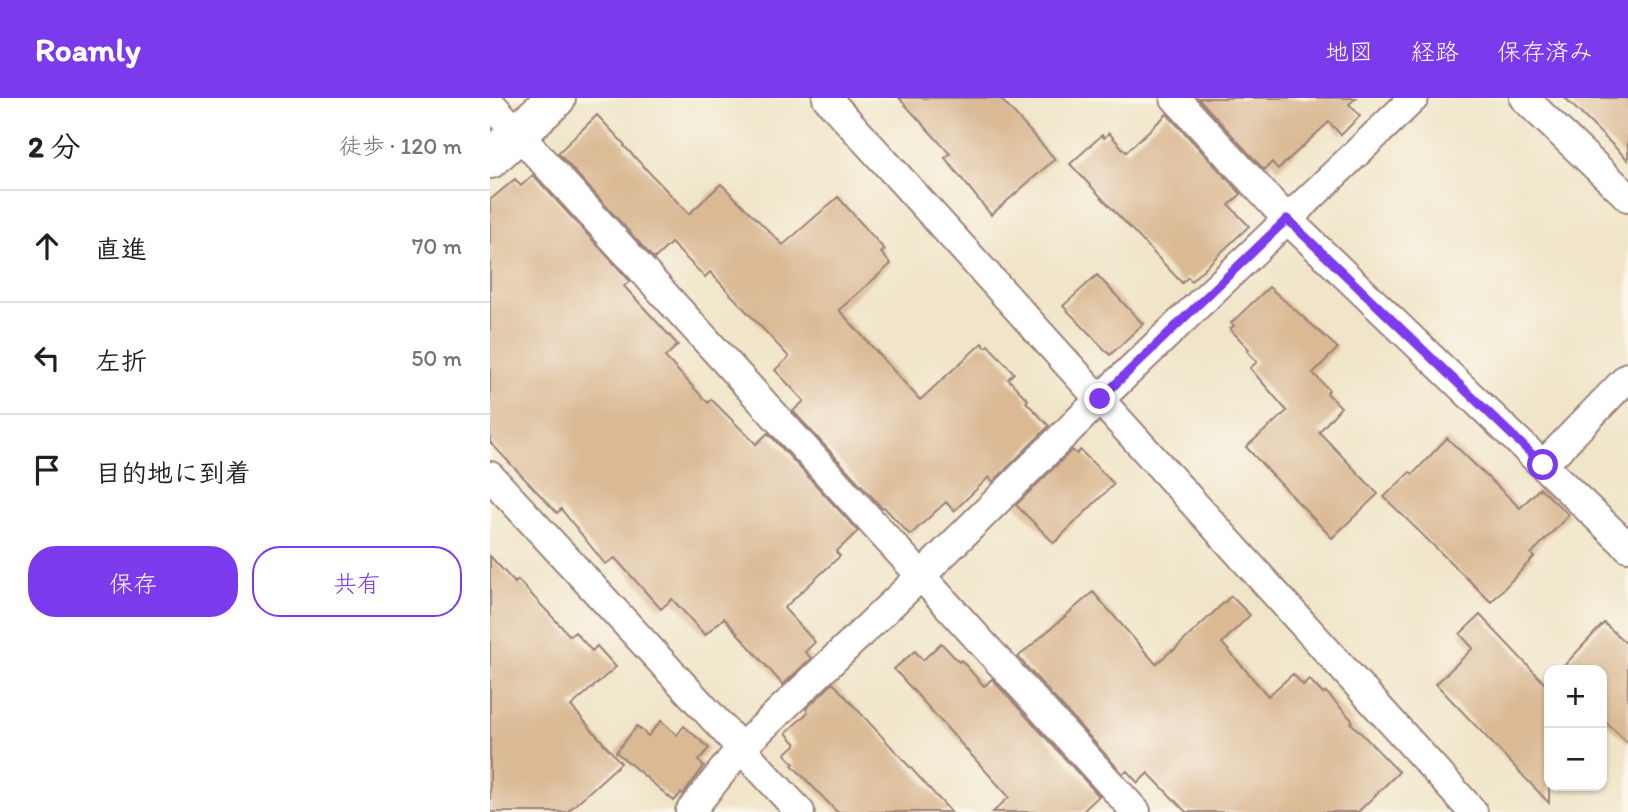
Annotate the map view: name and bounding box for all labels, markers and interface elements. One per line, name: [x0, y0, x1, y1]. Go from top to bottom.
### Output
text: Roamly: [35, 30, 141, 69]
text: 地図: [1325, 37, 1373, 66]
text: 経路: [1411, 37, 1459, 66]
text: 保存済み: [1497, 37, 1593, 66]
text: 2 分: [28, 128, 81, 165]
text: 徒歩 · 120 m: [339, 132, 462, 160]
icon: ahead: [28, 227, 66, 265]
text: 70 m: [412, 232, 462, 260]
text: 直進: [95, 233, 147, 265]
icon: left: [28, 339, 66, 377]
text: 50 m: [411, 344, 462, 372]
text: 左折: [95, 345, 147, 377]
route end: [1084, 383, 1115, 414]
route start: [1527, 449, 1558, 480]
icon: arrive: [28, 451, 66, 489]
text: 目的地に到着: [95, 457, 251, 489]
button: 保存: [28, 546, 238, 617]
button: 共有: [252, 546, 462, 617]
map controls: [1544, 665, 1607, 791]
button: +: [1544, 665, 1607, 728]
button: −: [1544, 728, 1607, 791]

